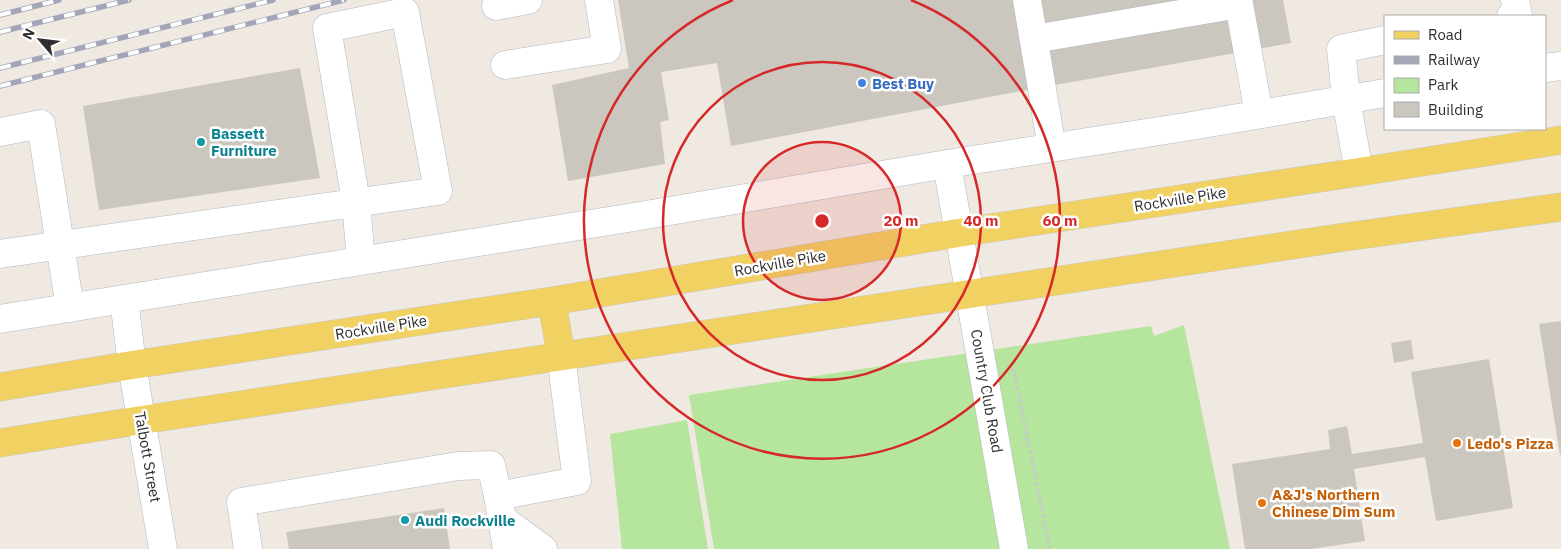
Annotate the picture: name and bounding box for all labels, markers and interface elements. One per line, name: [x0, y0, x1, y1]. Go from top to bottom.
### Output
north arrow: [15, 15, 65, 65]
legend: [1384, 15, 1546, 130]
text: N: [18, 25, 39, 43]
text: Road: [1428, 25, 1463, 44]
text: Railway: [1428, 50, 1481, 69]
place label: Best Buy: [872, 74, 934, 93]
text: Park: [1428, 75, 1458, 94]
marker: Best Buy: [856, 77, 868, 89]
text: Building: [1428, 100, 1483, 119]
place label: Bassett Furniture: [211, 124, 277, 160]
marker: Bassett Furniture: [195, 136, 207, 148]
street label: Rockville Pike: [1133, 182, 1227, 216]
text: 20 m: [884, 211, 918, 230]
text: 40 m: [964, 211, 998, 230]
text: 60 m: [1043, 211, 1077, 230]
centre of rings: [813, 212, 831, 230]
street label: Rockville Pike: [733, 246, 827, 280]
street label: Rockville Pike: [334, 310, 428, 344]
street label: Country Club Road: [967, 328, 1007, 454]
street label: Talbott Street: [131, 410, 165, 504]
place label: Ledo's Pizza: [1467, 434, 1554, 453]
marker: Ledo's Pizza: [1451, 437, 1463, 449]
place label: A&J's Northern Chinese Dim Sum: [1272, 485, 1395, 521]
marker: A&J's Northern Chinese Dim Sum: [1256, 497, 1268, 509]
place label: Audi Rockville: [415, 511, 516, 530]
marker: Audi Rockville: [399, 514, 411, 526]

